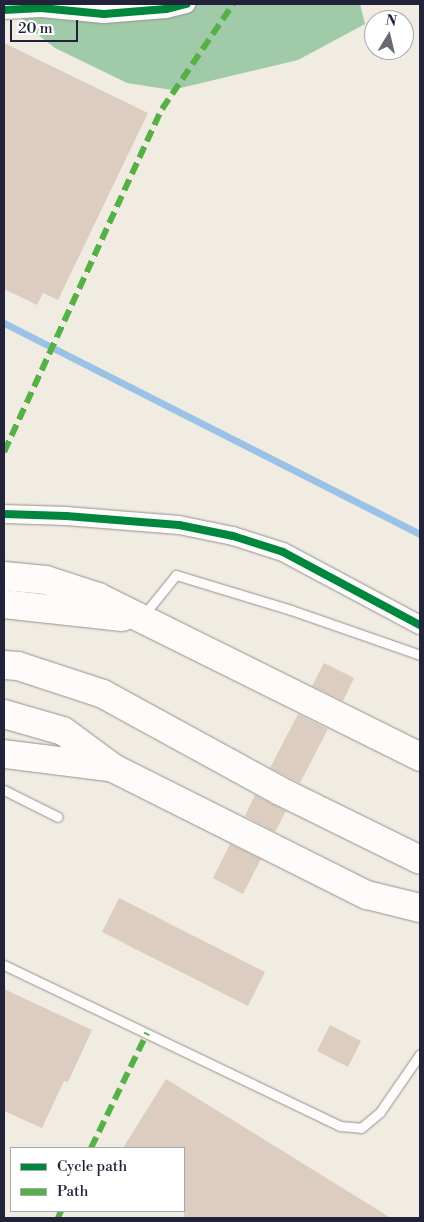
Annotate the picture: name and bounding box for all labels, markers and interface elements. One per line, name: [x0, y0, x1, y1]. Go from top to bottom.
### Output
scale bar: [12, 10, 80, 42]
north arrow: [364, 10, 414, 60]
text: N: [384, 11, 398, 31]
text: 20 m: [18, 19, 53, 38]
legend: [10, 1147, 185, 1212]
text: Cycle path: [57, 1157, 127, 1176]
text: Path: [57, 1182, 89, 1201]

